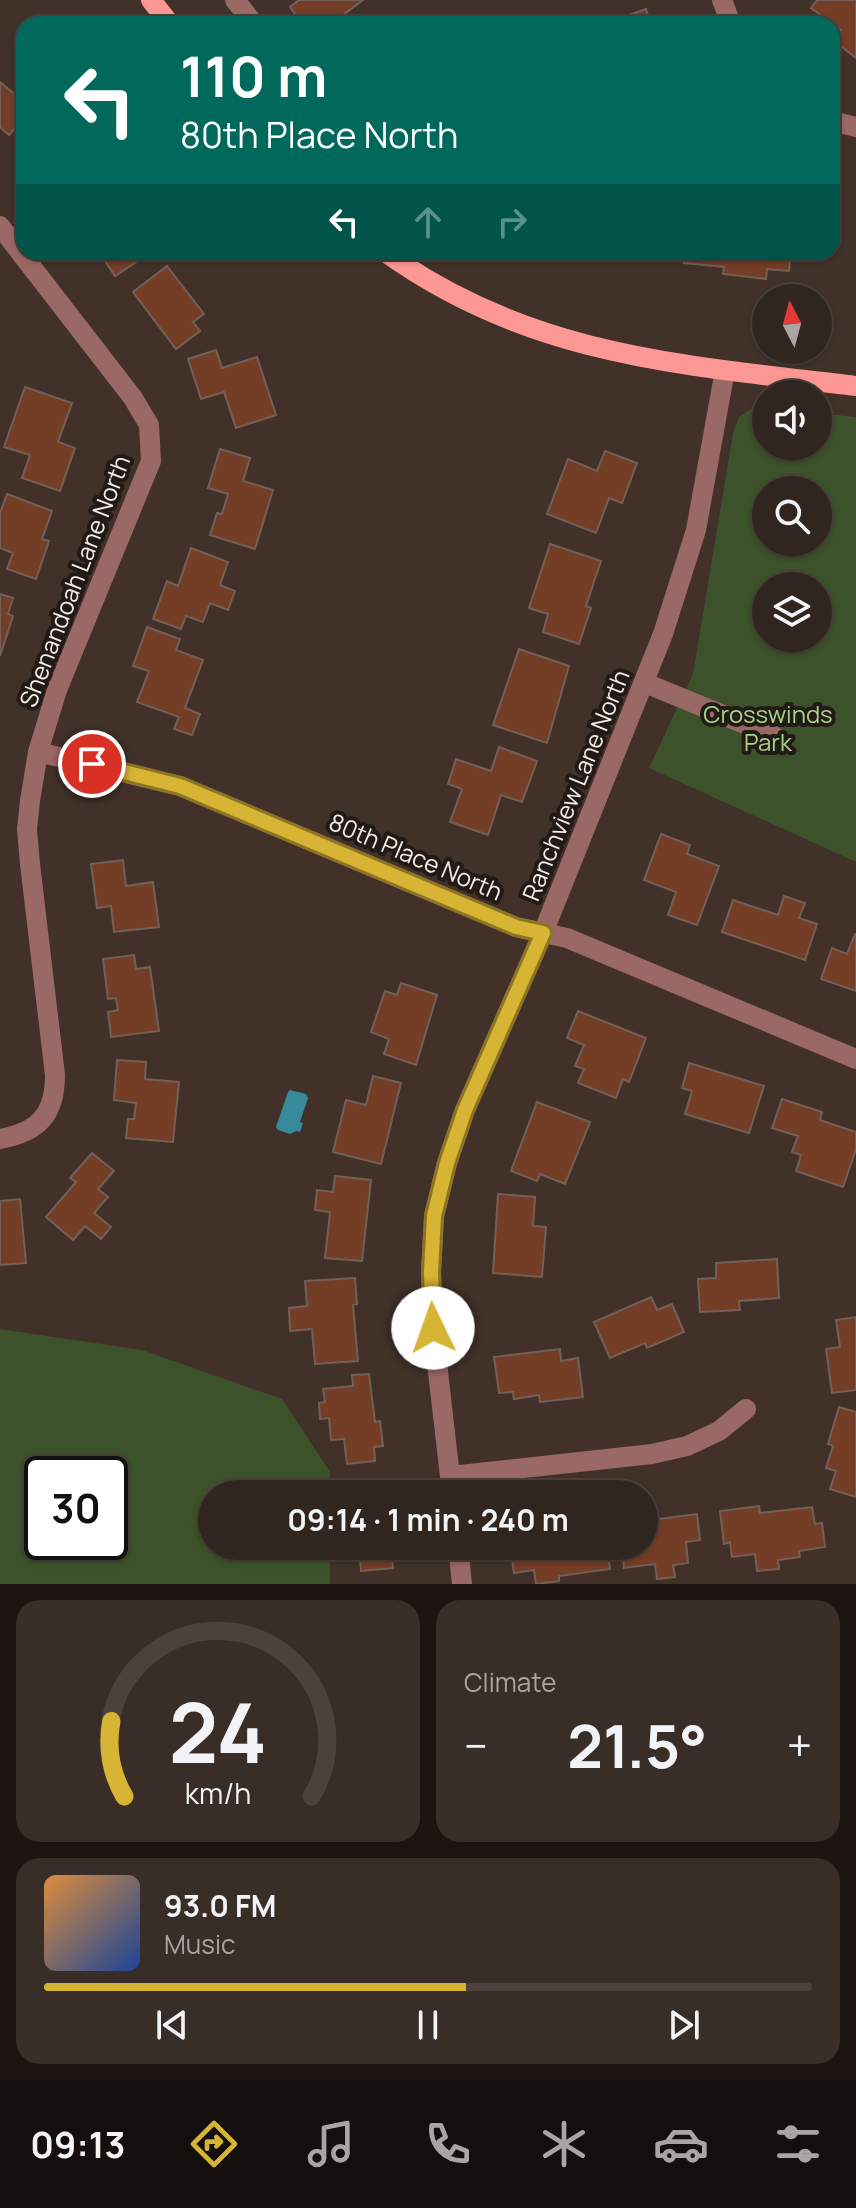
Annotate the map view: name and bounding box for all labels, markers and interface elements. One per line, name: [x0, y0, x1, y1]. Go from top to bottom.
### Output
text: 110 m: [180, 37, 327, 114]
icon: left: [48, 48, 152, 152]
text: 80th Place North: [180, 110, 458, 159]
icon: left: [322, 200, 366, 244]
icon: ahead: [406, 200, 450, 244]
icon: right: [490, 200, 534, 244]
north arrow: [752, 284, 832, 364]
map controls: [752, 284, 832, 652]
button: sound: [752, 380, 832, 460]
street label: Shenandoah Lane North: [11, 450, 137, 712]
button: search: [752, 476, 832, 556]
button: layers: [752, 572, 832, 652]
street label: Ranchview Lane North: [514, 665, 636, 905]
park label: Crosswinds Park: [703, 697, 833, 758]
pin: [58, 730, 126, 798]
icon: arrive: [70, 742, 114, 786]
street label: 80th Place North: [324, 805, 508, 907]
position arrow: [391, 1286, 475, 1370]
speed limit sign: 30: [24, 1456, 128, 1560]
text: 09:14 · 1 min · 240 m: [287, 1499, 569, 1540]
text: Climate: [464, 1664, 556, 1700]
text: 24: [169, 1674, 267, 1788]
text: 21.5°: [567, 1704, 707, 1786]
text: −: [464, 1715, 488, 1775]
text: +: [787, 1715, 812, 1775]
text: km/h: [185, 1774, 251, 1813]
text: 93.0 FM: [164, 1885, 276, 1926]
text: Music: [164, 1926, 235, 1962]
icon: previous: [150, 2003, 194, 2047]
icon: pause: [406, 2003, 450, 2047]
icon: next: [662, 2003, 706, 2047]
icon: directions: [186, 2116, 242, 2172]
icon: music: [303, 2116, 359, 2172]
icon: phone: [420, 2116, 476, 2172]
icon: climate: [536, 2116, 592, 2172]
icon: car: [653, 2116, 709, 2172]
icon: filters: [770, 2116, 826, 2172]
text: 09:13: [30, 2120, 125, 2169]

